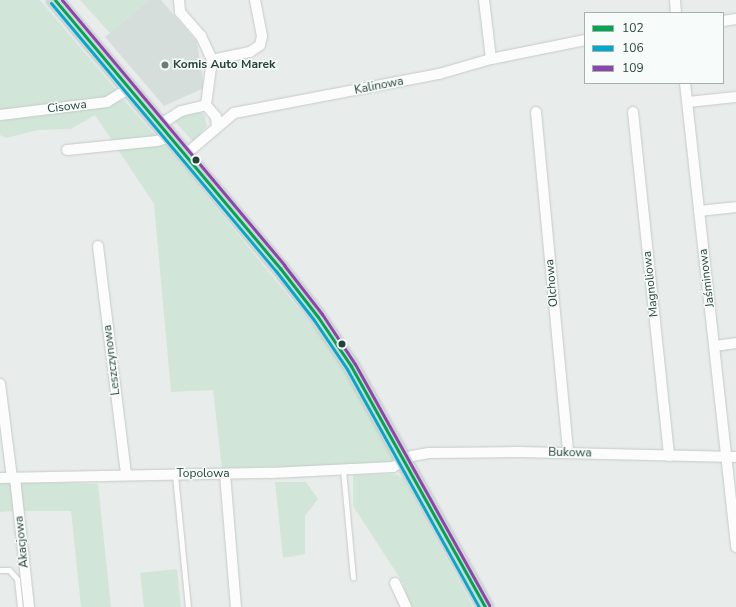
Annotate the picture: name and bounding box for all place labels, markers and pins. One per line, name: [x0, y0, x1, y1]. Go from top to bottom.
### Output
place label: Komis Auto Marek: [173, 58, 276, 72]
marker: Komis Auto Marek: [160, 60, 170, 70]
unlabelled marker: [191, 155, 201, 165]
unlabelled marker: [337, 339, 347, 349]

